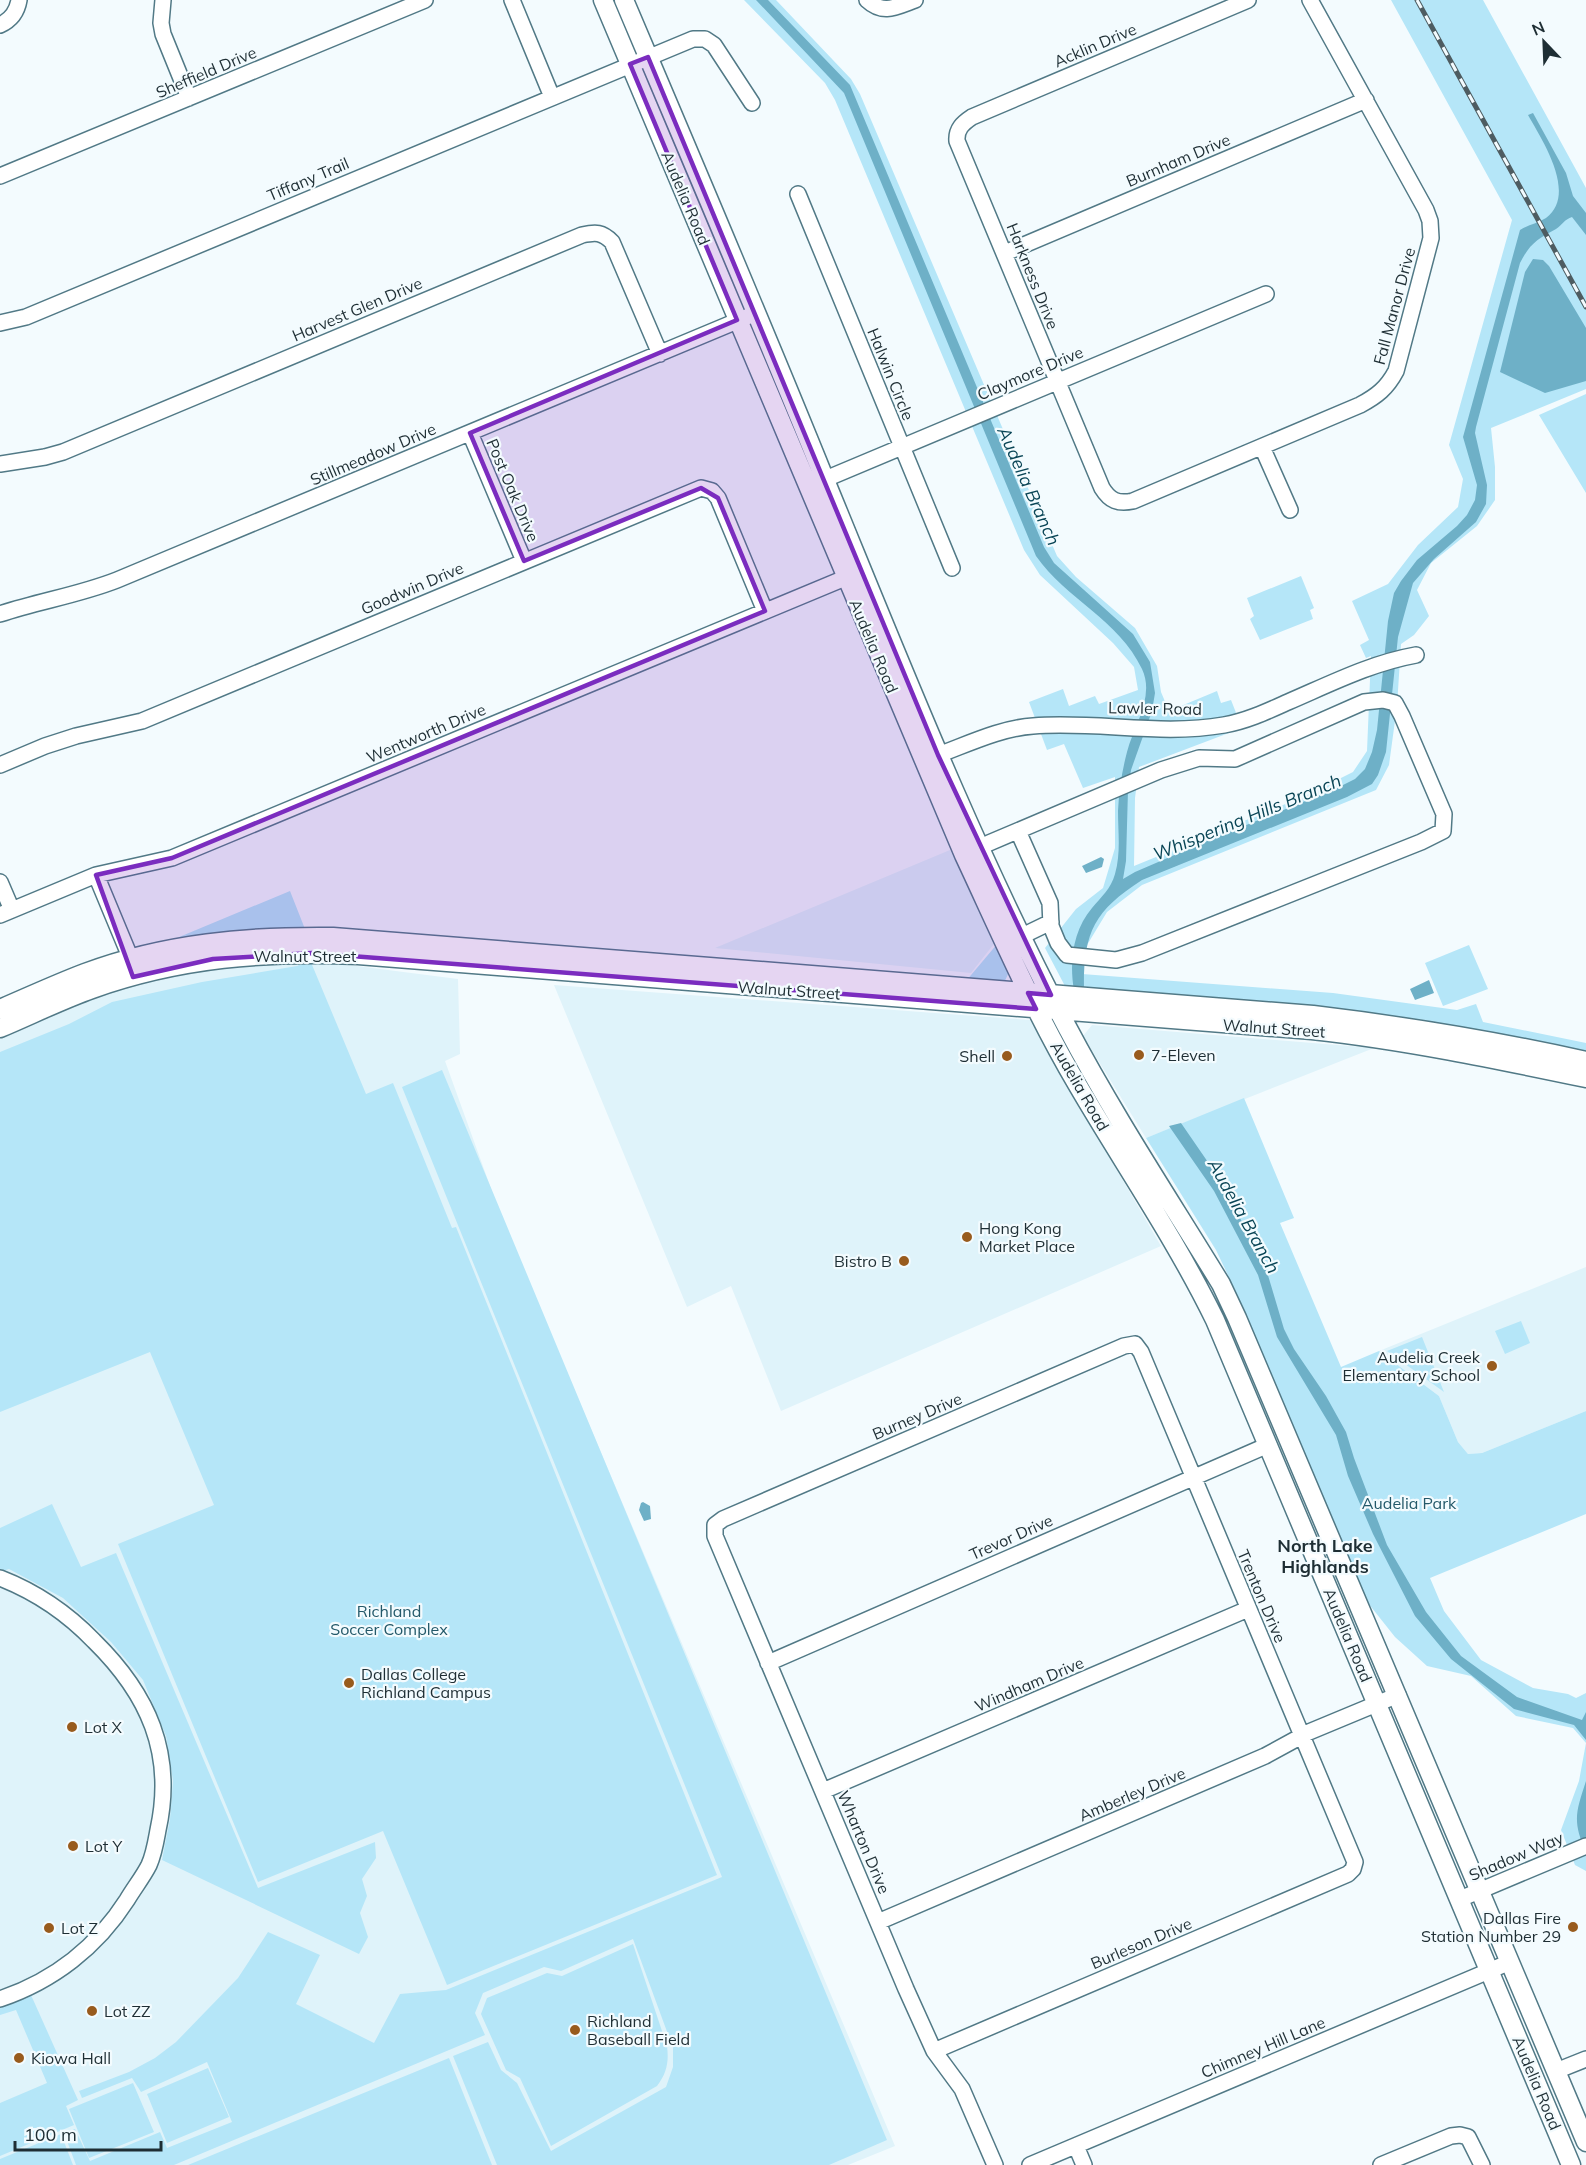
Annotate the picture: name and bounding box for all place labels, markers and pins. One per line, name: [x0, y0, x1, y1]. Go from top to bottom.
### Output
place label: 7-Eleven: [1151, 1045, 1216, 1065]
place label: Shell: [959, 1046, 995, 1066]
marker: 7-Eleven: [1132, 1048, 1146, 1062]
marker: Shell: [1000, 1049, 1014, 1063]
place label: Hong Kong Market Place: [979, 1218, 1075, 1256]
marker: Hong Kong Market Place: [960, 1230, 974, 1244]
place label: Bistro B: [834, 1251, 892, 1271]
marker: Bistro B: [897, 1254, 911, 1268]
place label: Audelia Creek Elementary School: [1342, 1347, 1481, 1385]
marker: Audelia Creek Elementary School: [1485, 1359, 1499, 1373]
place label: Dallas College Richland Campus: [361, 1664, 491, 1702]
marker: Dallas College Richland Campus: [342, 1676, 356, 1690]
place label: Lot X: [84, 1717, 122, 1737]
marker: Lot X: [65, 1720, 79, 1734]
place label: Lot Y: [85, 1836, 122, 1856]
marker: Lot Y: [66, 1839, 80, 1853]
place label: Dallas Fire Station Number 29: [1421, 1908, 1561, 1946]
place label: Lot Z: [61, 1918, 98, 1938]
marker: Dallas Fire Station Number 29: [1566, 1920, 1580, 1934]
marker: Lot Z: [42, 1921, 56, 1935]
place label: Lot ZZ: [104, 2001, 151, 2021]
marker: Lot ZZ: [85, 2004, 99, 2018]
place label: Richland Baseball Field: [587, 2011, 690, 2049]
marker: Richland Baseball Field: [568, 2023, 582, 2037]
place label: Kiowa Hall: [31, 2048, 111, 2068]
marker: Kiowa Hall: [12, 2051, 26, 2065]

